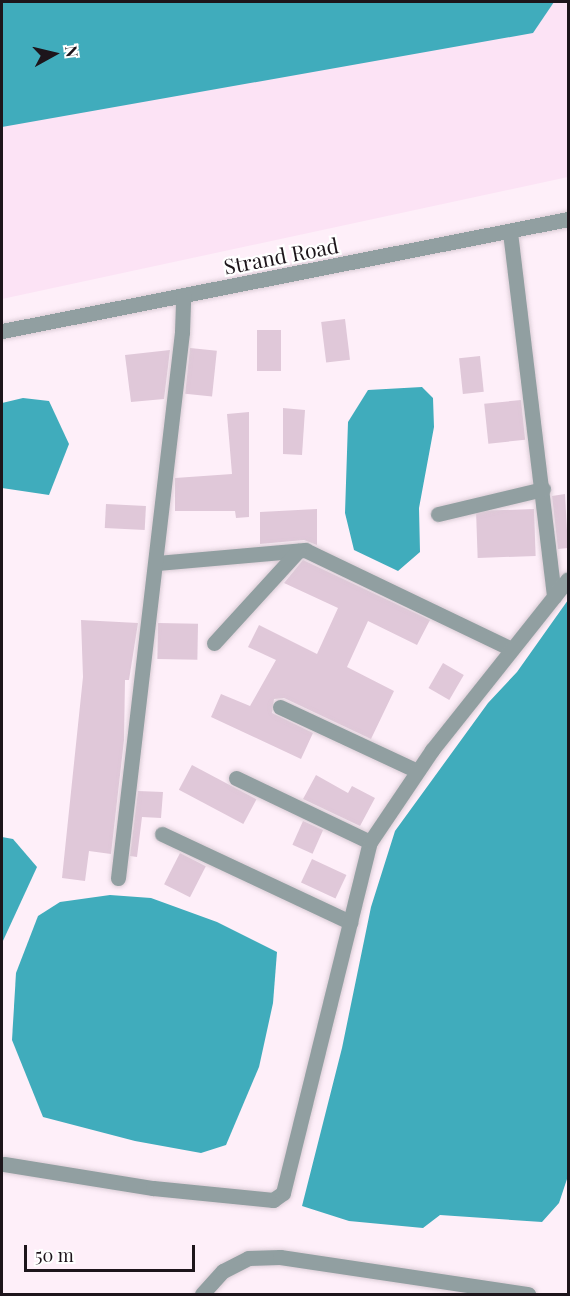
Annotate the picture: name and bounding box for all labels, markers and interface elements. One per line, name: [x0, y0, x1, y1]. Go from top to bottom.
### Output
north arrow: [24, 24, 84, 84]
text: N: [61, 44, 84, 59]
street label: Strand Road: [222, 232, 340, 278]
scale bar: [27, 1233, 198, 1271]
text: 50 m: [35, 1243, 74, 1267]

